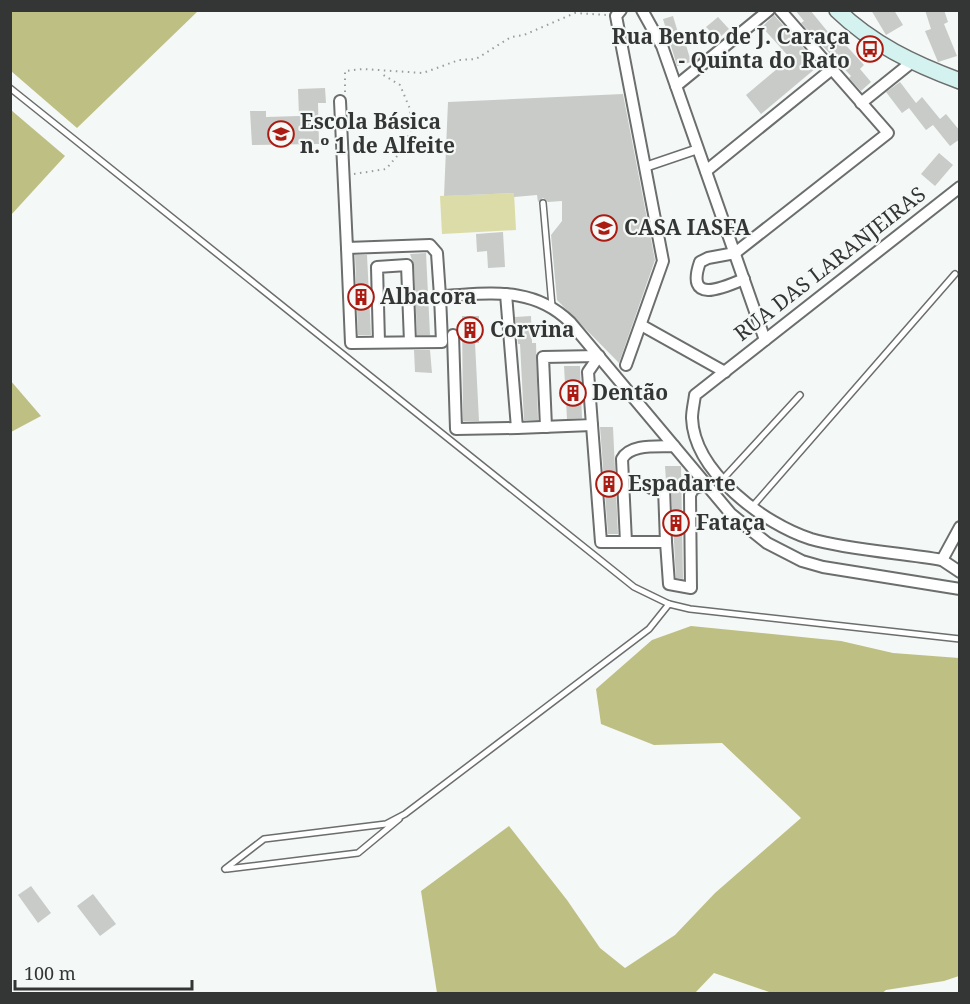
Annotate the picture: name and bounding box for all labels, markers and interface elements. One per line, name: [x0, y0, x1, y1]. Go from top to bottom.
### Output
place label: Rua Bento de J. Caraça - Quinta do Rato: [611, 22, 850, 74]
bus stop icon: Rua Bento de J. Caraça - Quinta do Rato: [855, 34, 885, 64]
place label: Escola Básica n.º 1 de Alfeite: [300, 107, 455, 159]
school or university icon: Escola Básica n.º 1 de Alfeite: [266, 119, 296, 149]
street label: RUA DAS LARANJEIRAS: [728, 180, 931, 347]
school or university icon: CASA IASFA: [589, 213, 619, 243]
place label: CASA IASFA: [624, 213, 751, 241]
building icon: Albacora: [346, 282, 376, 312]
place label: Albacora: [380, 282, 477, 310]
building icon: Corvina: [455, 315, 485, 345]
place label: Corvina: [490, 315, 575, 343]
building icon: Dentão: [558, 378, 588, 408]
place label: Dentão: [592, 378, 668, 406]
building icon: Espadarte: [594, 469, 624, 499]
place label: Espadarte: [628, 469, 736, 497]
building icon: Fataça: [661, 508, 691, 538]
place label: Fataça: [696, 508, 766, 536]
scale bar: [15, 953, 192, 991]
text: 100 m: [24, 961, 76, 985]

